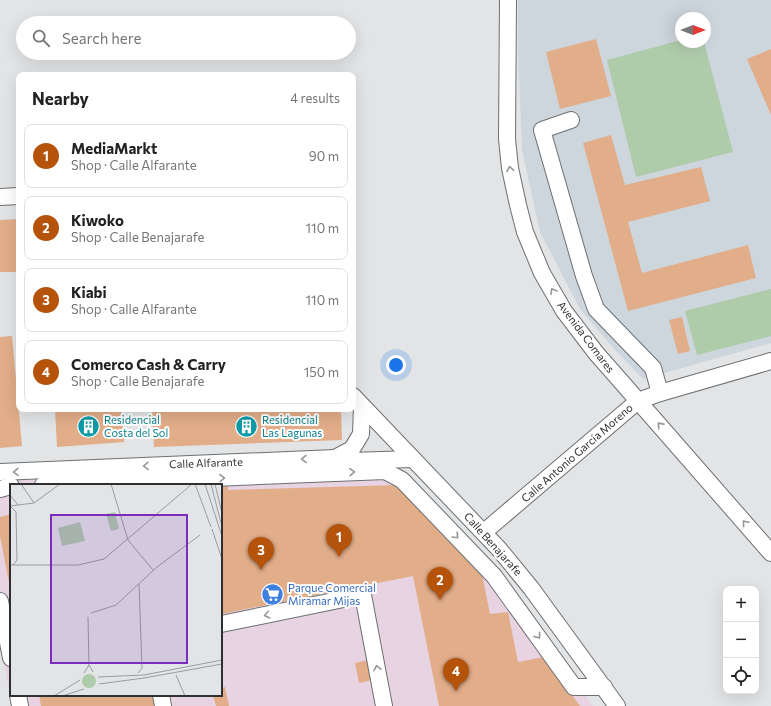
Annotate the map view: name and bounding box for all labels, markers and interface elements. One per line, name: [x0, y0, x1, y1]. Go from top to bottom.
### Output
north arrow: [675, 12, 711, 48]
search box: [16, 16, 356, 60]
icon: search: [30, 27, 52, 49]
text: Search here: [62, 29, 141, 47]
text: Nearby: [32, 88, 89, 109]
text: 4 results: [290, 90, 340, 106]
text: MediaMarkt: [71, 139, 157, 157]
text: 1: [43, 148, 49, 164]
text: 90 m: [309, 148, 339, 164]
text: Shop · Calle Alfarante: [71, 157, 197, 173]
one-way arrow: [506, 166, 515, 172]
text: Kiwoko: [71, 211, 124, 229]
text: 2: [42, 220, 50, 236]
text: 110 m: [306, 220, 339, 236]
text: Shop · Calle Benajarafe: [71, 229, 204, 245]
text: Kiabi: [71, 283, 107, 301]
one-way arrow: [550, 288, 557, 295]
text: 3: [42, 292, 50, 308]
text: 110 m: [306, 292, 339, 308]
street label: Avenida Comares: [555, 298, 618, 375]
text: Shop · Calle Alfarante: [71, 301, 197, 317]
text: Comerco Cash & Carry: [71, 355, 226, 373]
your location: [386, 355, 406, 375]
text: 4: [42, 364, 50, 380]
text: 150 m: [304, 364, 339, 380]
text: Shop · Calle Benajarafe: [71, 373, 204, 389]
street label: Calle Antonio García Moreno: [518, 400, 635, 505]
building icon: Residencial Costa del Sol: [76, 413, 102, 439]
place label: Residencial Costa del Sol: [104, 413, 168, 439]
building icon: Residencial Las Lagunas: [234, 413, 260, 439]
place label: Residencial Las Lagunas: [262, 413, 322, 439]
one-way arrow: [657, 423, 664, 430]
street label: Calle Alfarante: [169, 455, 243, 470]
one-way arrow: [301, 455, 307, 463]
one-way arrow: [143, 462, 149, 470]
one-way arrow: [13, 467, 19, 476]
one-way arrow: [349, 468, 355, 477]
one-way arrow: [219, 473, 225, 482]
inset map: [10, 484, 222, 696]
street label: Calle Benajarafe: [462, 510, 525, 578]
one-way arrow: [743, 520, 750, 528]
pin: 1: [326, 524, 352, 557]
one-way arrow: [451, 531, 458, 539]
pin: 3: [248, 537, 274, 570]
pin: 2: [427, 567, 453, 600]
supermarket icon: Parque Comercial Miramar Mijas: [259, 581, 285, 607]
place label: Parque Comercial Miramar Mijas: [288, 581, 376, 607]
map controls: [723, 586, 759, 694]
button: +: [723, 586, 759, 622]
one-way arrow: [264, 610, 270, 618]
button: −: [723, 622, 759, 658]
one-way arrow: [533, 632, 540, 639]
pin: 4: [443, 658, 469, 691]
button: locate: [723, 658, 759, 694]
one-way arrow: [373, 665, 381, 671]

